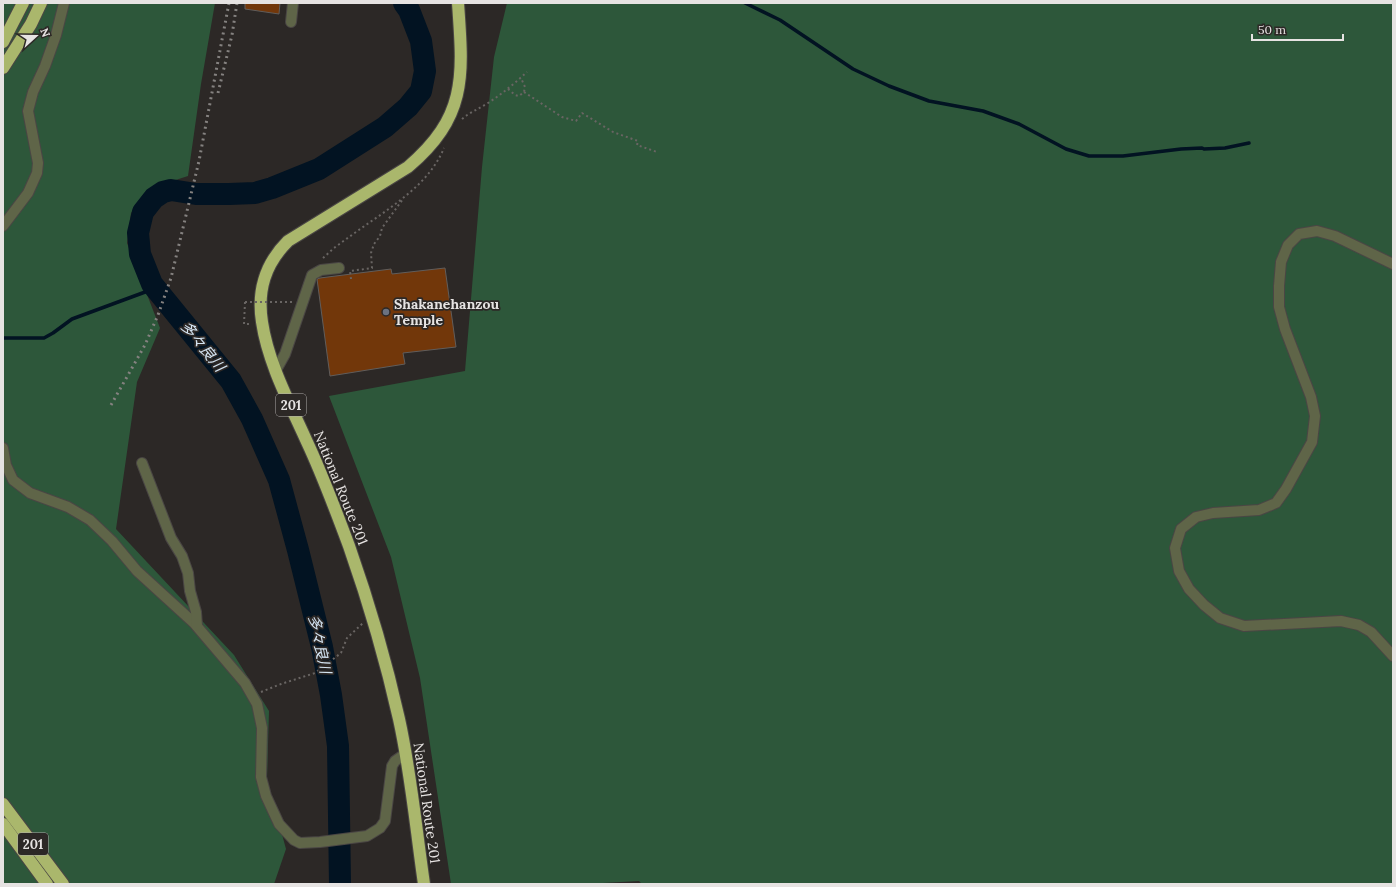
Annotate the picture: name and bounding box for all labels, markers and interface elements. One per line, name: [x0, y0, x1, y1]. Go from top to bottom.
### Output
north arrow: [16, 16, 56, 56]
scale bar: [1252, 16, 1343, 42]
text: 50 m: [1258, 22, 1286, 37]
text: N: [37, 26, 54, 39]
place label: Shakanehanzou Temple: [394, 295, 499, 329]
marker: Shakanehanzou Temple: [381, 307, 391, 317]
water label: 多々良川: [177, 317, 231, 377]
road number: 201: [276, 394, 306, 416]
street label: National Route 201: [310, 428, 372, 548]
water label: 多々良川: [304, 613, 336, 677]
street label: National Route 201: [410, 741, 444, 865]
road number: 201: [18, 833, 48, 855]

